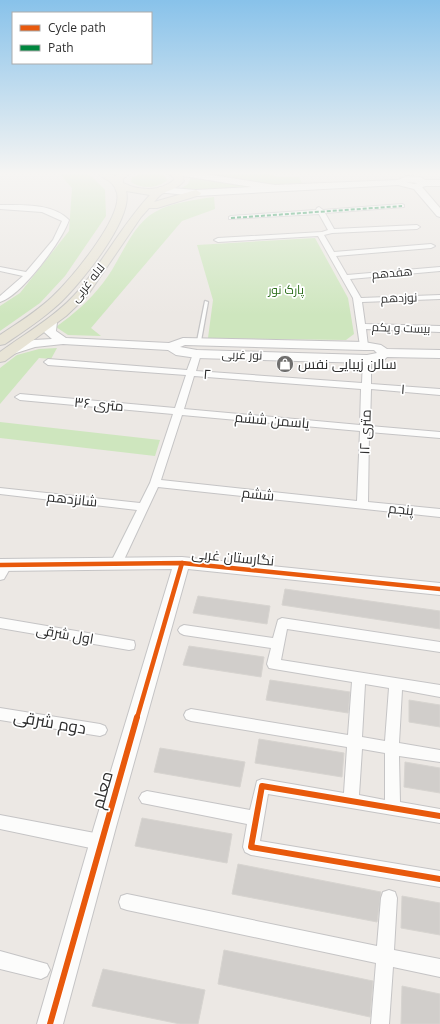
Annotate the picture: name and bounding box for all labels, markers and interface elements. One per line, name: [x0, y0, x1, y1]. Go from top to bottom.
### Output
legend: [12, 12, 152, 64]
text: Cycle path: [48, 19, 106, 36]
text: Path: [48, 39, 74, 56]
street label: لاله غربی: [67, 260, 109, 306]
street label: هفدهم: [371, 262, 413, 283]
park label: پارک نور: [267, 281, 305, 299]
street label: نوزدهم: [380, 288, 418, 307]
street label: بیست و یکم: [371, 318, 431, 337]
street label: نور غربی: [221, 345, 263, 364]
shop icon: سالن زیبایی نفس: [275, 354, 295, 374]
place label: سالن زیبایی نفس: [298, 354, 397, 373]
street label: ۲: [203, 364, 211, 383]
street label: ۱: [400, 379, 406, 398]
street label: ۳۶ متری: [73, 392, 125, 415]
street label: یاسمن ششم: [234, 407, 311, 433]
street label: ۱۲ متری: [354, 409, 375, 455]
street label: ششم: [241, 482, 275, 506]
street label: شانزدهم: [46, 486, 98, 512]
street label: پنجم: [387, 498, 415, 520]
street label: نگارستان غربی: [191, 543, 275, 570]
street label: اول شرقی: [35, 619, 95, 648]
street label: دوم شرقی: [12, 704, 88, 740]
street label: معلم: [85, 768, 119, 812]

